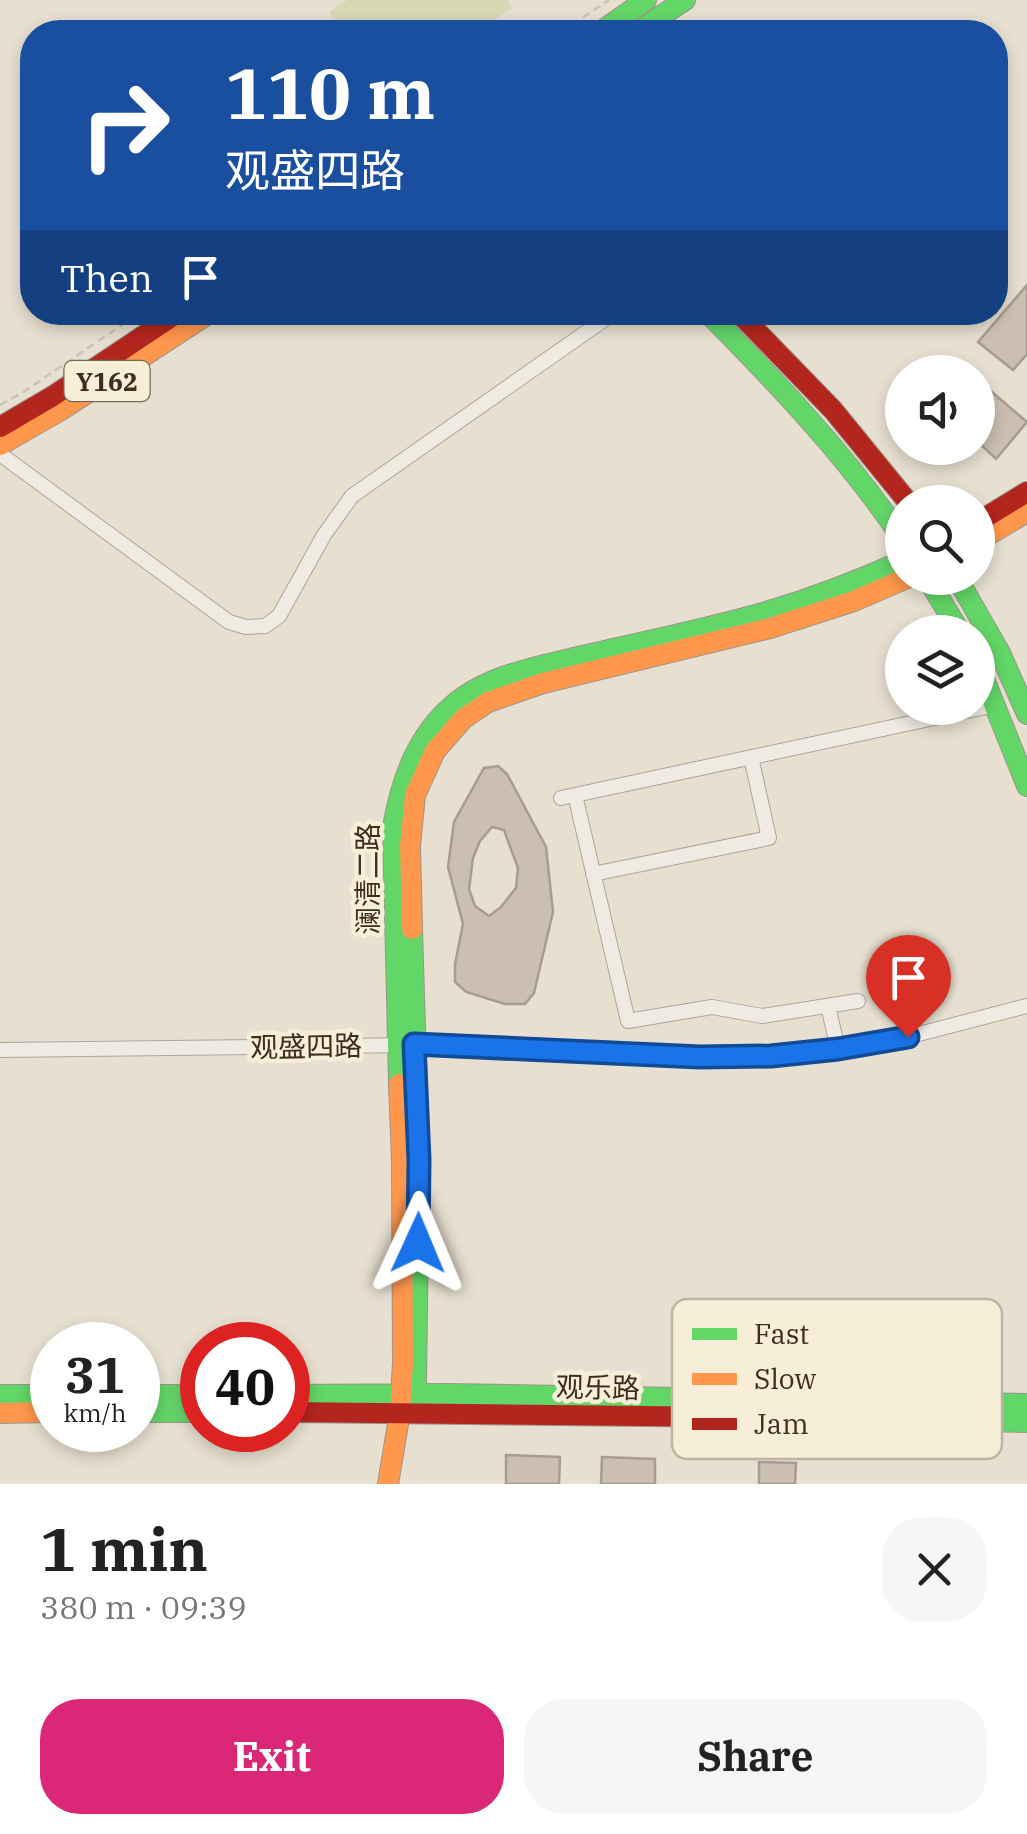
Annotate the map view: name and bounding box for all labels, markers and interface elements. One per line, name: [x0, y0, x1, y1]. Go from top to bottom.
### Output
text: 110 m: [225, 47, 435, 138]
icon: right: [60, 60, 190, 190]
text: 观盛四路: [225, 141, 405, 199]
icon: arrive: [173, 250, 228, 305]
text: Then: [60, 253, 153, 302]
map controls: [885, 355, 995, 725]
button: sound: [885, 355, 995, 465]
road number: Y162: [64, 361, 150, 401]
button: search: [885, 485, 995, 595]
button: layers: [885, 615, 995, 725]
street label: 澜清二路: [349, 823, 386, 935]
pin: [866, 935, 951, 1038]
icon: arrive: [881, 950, 936, 1005]
street label: 观盛四路: [250, 1027, 362, 1065]
position arrow: [366, 1191, 470, 1295]
legend: [672, 1299, 1002, 1459]
text: Fast: [754, 1315, 809, 1352]
speed limit sign: 40: [180, 1322, 310, 1452]
text: 31: [65, 1342, 125, 1407]
text: Slow: [754, 1360, 816, 1397]
street label: 观乐路: [556, 1368, 640, 1406]
text: km/h: [63, 1396, 127, 1429]
text: Jam: [754, 1405, 809, 1442]
text: 1 min: [40, 1509, 208, 1588]
button: close: [882, 1517, 987, 1622]
text: 380 m · 09:39: [40, 1586, 247, 1628]
button: Exit: [40, 1699, 504, 1814]
button: Share: [524, 1699, 987, 1814]

